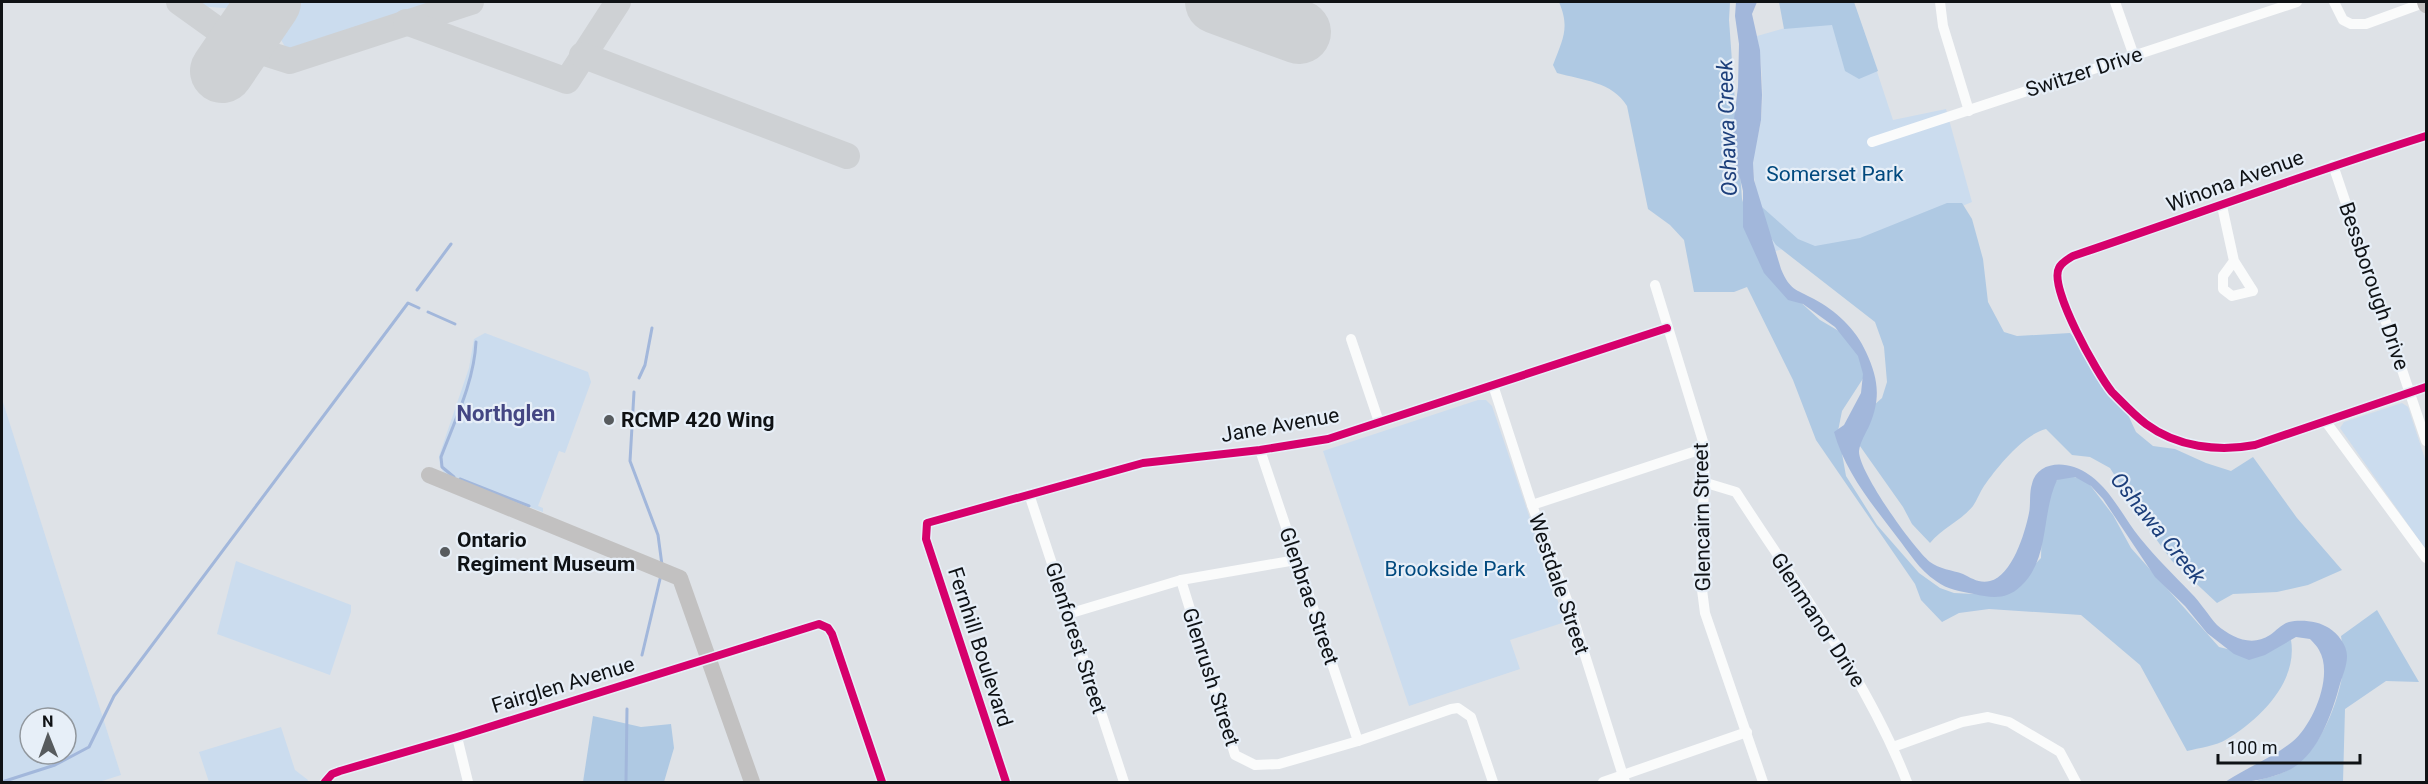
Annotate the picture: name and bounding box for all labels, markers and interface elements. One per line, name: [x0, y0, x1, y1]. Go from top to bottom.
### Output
street label: Switzer Drive: [2023, 42, 2145, 102]
water label: Oshawa Creek: [1712, 58, 1742, 197]
street label: Winona Avenue: [2163, 145, 2307, 217]
park label: Somerset Park: [1766, 162, 1904, 186]
street label: Bessborough Drive: [2334, 199, 2414, 373]
district label: Northglen: [457, 401, 555, 426]
street label: Jane Avenue: [1219, 403, 1341, 447]
place label: RCMP 420 Wing: [621, 408, 774, 432]
marker: RCMP 420 Wing: [602, 413, 616, 427]
street label: Glencairn Street: [1689, 442, 1715, 592]
water label: Oshawa Creek: [2105, 467, 2211, 590]
street label: Westdale Street: [1524, 510, 1594, 658]
street label: Glenbrae Street: [1274, 524, 1344, 668]
place label: Ontario Regiment Museum: [457, 528, 635, 576]
marker: Ontario Regiment Museum: [438, 545, 452, 559]
street label: Glenmanor Drive: [1766, 548, 1870, 692]
park label: Brookside Park: [1384, 557, 1526, 581]
street label: Glenforest Street: [1040, 559, 1112, 717]
street label: Fernhill Boulevard: [943, 564, 1017, 730]
street label: Glenrush Street: [1177, 605, 1245, 749]
street label: Fairglen Avenue: [489, 652, 637, 718]
north arrow: [18, 706, 78, 766]
text: N: [42, 712, 54, 731]
scale bar: [2218, 727, 2360, 765]
text: 100 m: [2227, 737, 2278, 758]

